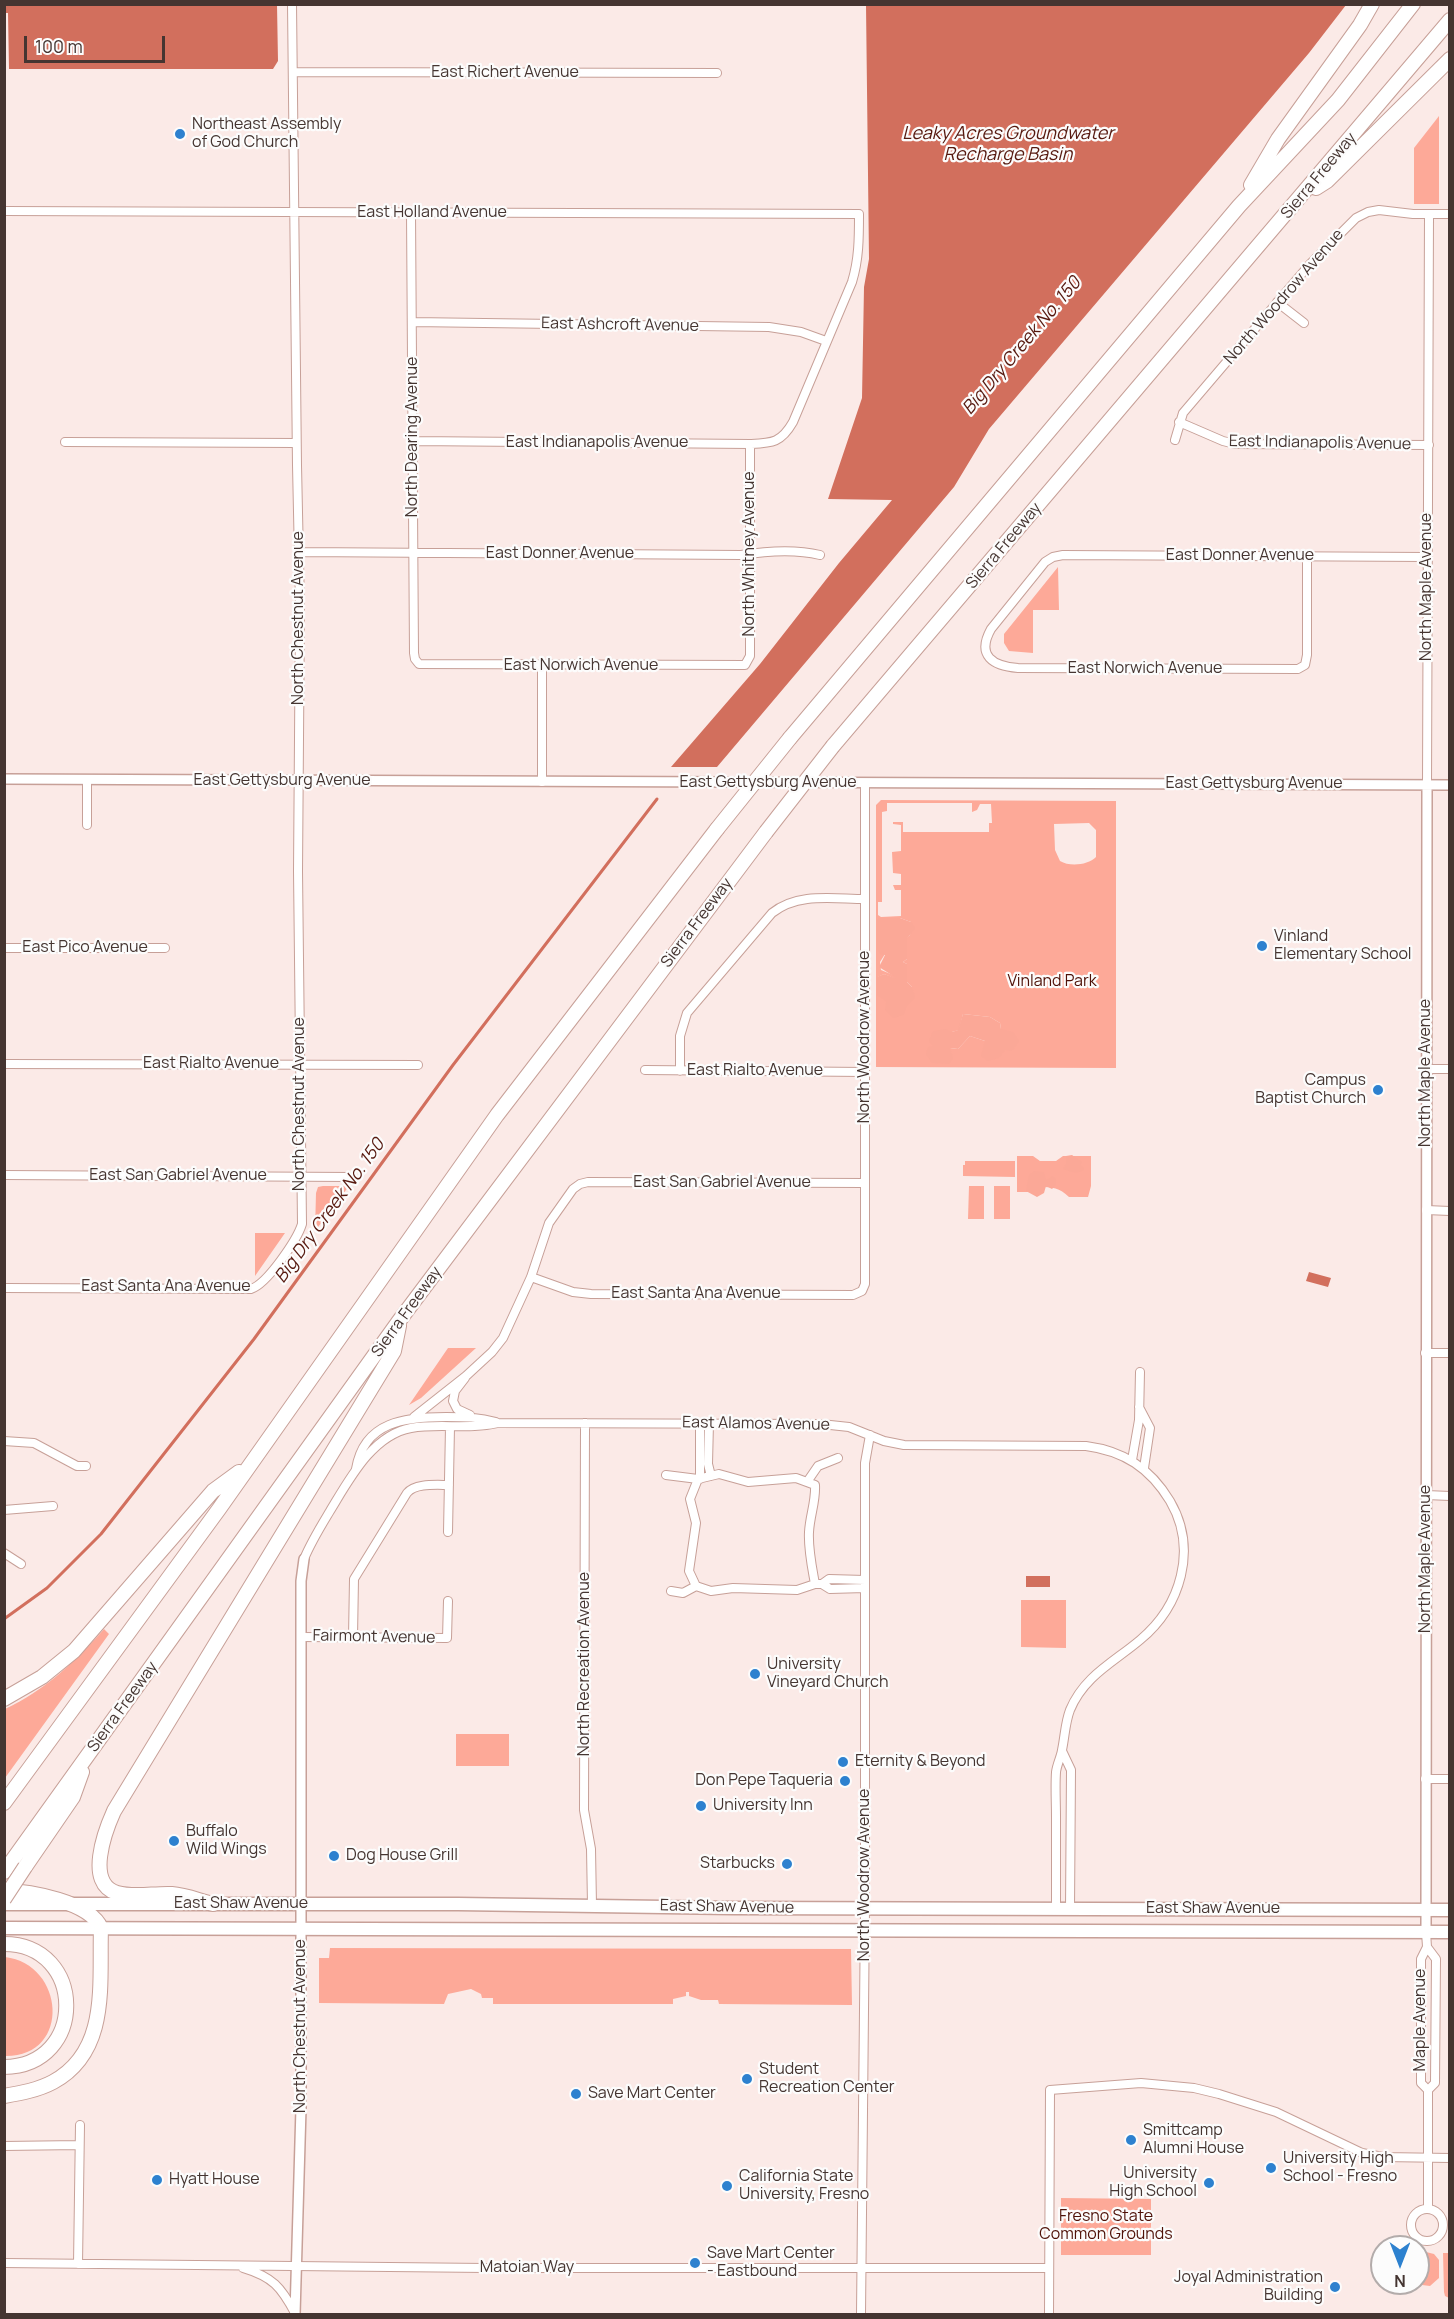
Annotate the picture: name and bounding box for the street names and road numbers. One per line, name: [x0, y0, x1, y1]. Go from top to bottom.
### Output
street label: East Richert Avenue: [431, 63, 579, 83]
street label: Sierra Freeway: [1277, 129, 1361, 223]
street label: East Holland Avenue: [357, 203, 507, 223]
street label: North Woodrow Avenue: [1220, 226, 1348, 368]
street label: East Ashcroft Avenue: [541, 314, 699, 336]
street label: North Dearing Avenue: [403, 357, 423, 517]
street label: East Indianapolis Avenue: [1229, 432, 1411, 454]
street label: East Indianapolis Avenue: [506, 433, 688, 453]
street label: North Whitney Avenue: [740, 472, 760, 636]
street label: Sierra Freeway: [962, 499, 1046, 593]
street label: North Maple Avenue: [1417, 513, 1437, 661]
street label: North Chestnut Avenue: [289, 531, 309, 705]
street label: East Donner Avenue: [486, 544, 634, 564]
street label: East Donner Avenue: [1166, 546, 1314, 566]
street label: East Norwich Avenue: [504, 656, 658, 676]
street label: East Norwich Avenue: [1068, 659, 1222, 679]
street label: East Gettysburg Avenue: [193, 771, 371, 791]
street label: East Gettysburg Avenue: [679, 773, 857, 793]
street label: East Gettysburg Avenue: [1165, 774, 1343, 794]
street label: Sierra Freeway: [657, 875, 737, 971]
street label: East Pico Avenue: [22, 938, 148, 958]
street label: North Woodrow Avenue: [855, 951, 875, 1123]
street label: North Maple Avenue: [1416, 999, 1436, 1147]
street label: North Chestnut Avenue: [290, 1017, 310, 1191]
street label: East Rialto Avenue: [143, 1054, 279, 1074]
street label: East Rialto Avenue: [687, 1061, 823, 1081]
street label: East San Gabriel Avenue: [89, 1166, 267, 1186]
street label: East San Gabriel Avenue: [633, 1173, 811, 1193]
street label: Sierra Freeway: [368, 1263, 446, 1361]
street label: East Santa Ana Avenue: [81, 1277, 251, 1297]
street label: East Santa Ana Avenue: [611, 1284, 781, 1304]
street label: East Alamos Avenue: [682, 1413, 830, 1435]
street label: North Maple Avenue: [1416, 1485, 1436, 1633]
street label: North Recreation Avenue: [575, 1572, 595, 1756]
street label: Fairmont Avenue: [312, 1626, 436, 1648]
street label: Sierra Freeway: [84, 1658, 162, 1756]
street label: North Woodrow Avenue: [855, 1789, 875, 1961]
street label: East Shaw Avenue: [174, 1894, 308, 1914]
street label: East Shaw Avenue: [660, 1896, 794, 1918]
street label: East Shaw Avenue: [1146, 1899, 1280, 1919]
street label: North Chestnut Avenue: [291, 1939, 311, 2113]
street label: Maple Avenue: [1411, 1969, 1431, 2071]
street label: Matoian Way: [480, 2258, 574, 2278]

